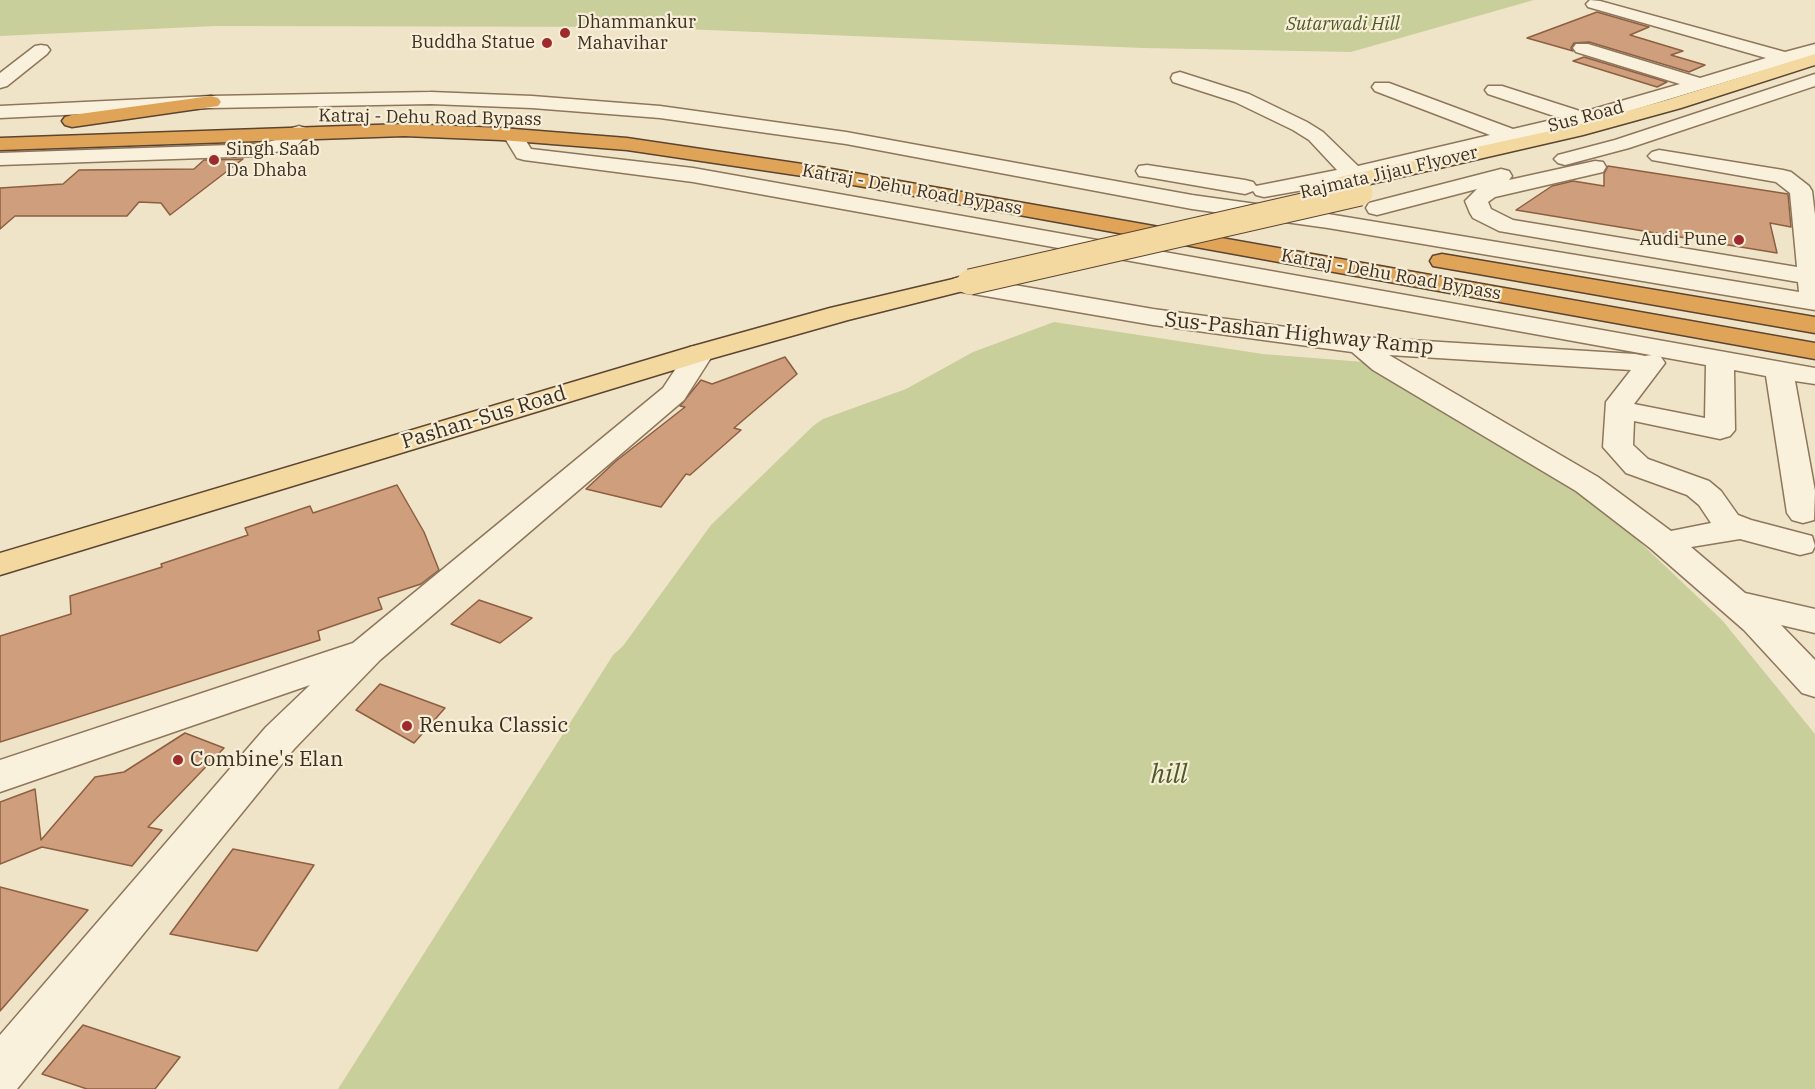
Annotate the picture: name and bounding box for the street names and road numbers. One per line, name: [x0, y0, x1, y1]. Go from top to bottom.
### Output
street label: Sus Road: [1546, 97, 1626, 137]
street label: Katraj - Dehu Road Bypass: [318, 105, 542, 131]
street label: Rajmata Jijau Flyover: [1298, 142, 1480, 204]
street label: Katraj - Dehu Road Bypass: [800, 160, 1024, 220]
street label: Katraj - Dehu Road Bypass: [1279, 245, 1503, 305]
street label: Sus-Pashan Highway Ramp: [1163, 307, 1435, 361]
street label: Pashan-Sus Road: [399, 381, 569, 455]

